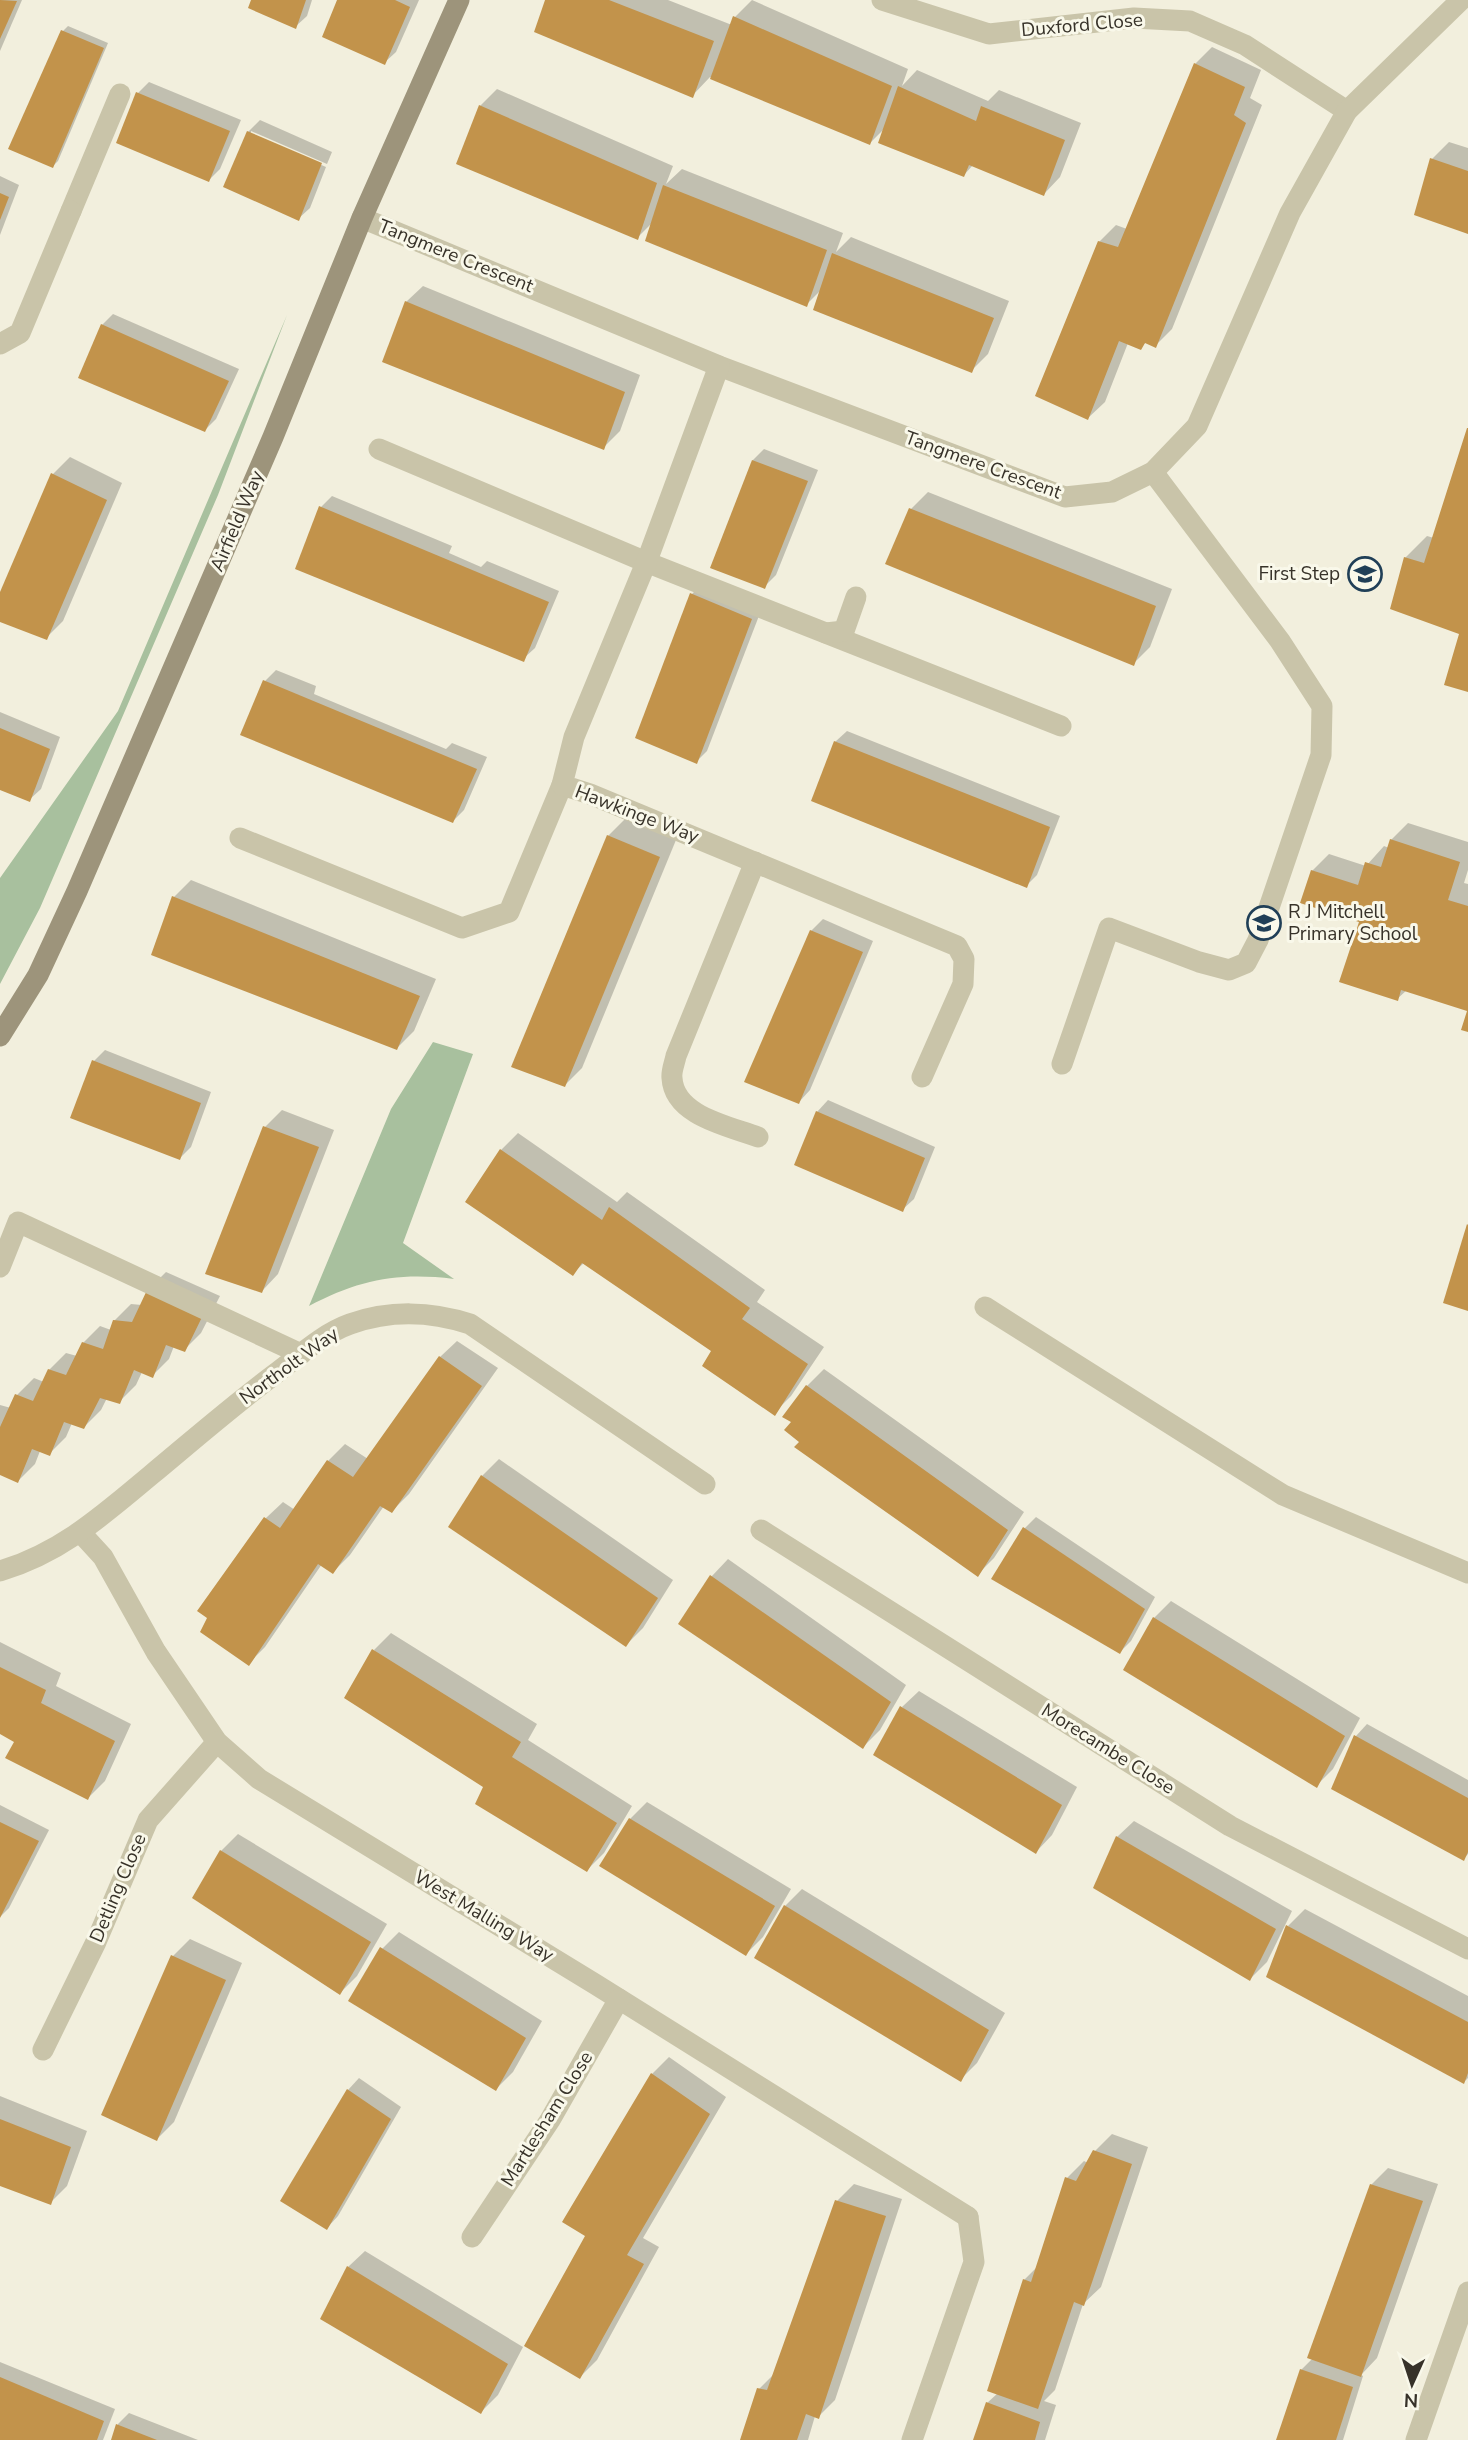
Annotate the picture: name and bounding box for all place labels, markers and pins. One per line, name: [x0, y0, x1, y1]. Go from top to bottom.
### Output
school or university icon: First Step: [1346, 555, 1384, 593]
place label: First Step: [1259, 561, 1340, 587]
place label: R J Mitchell Primary School: [1288, 899, 1418, 947]
school or university icon: R J Mitchell Primary School: [1245, 904, 1283, 942]

